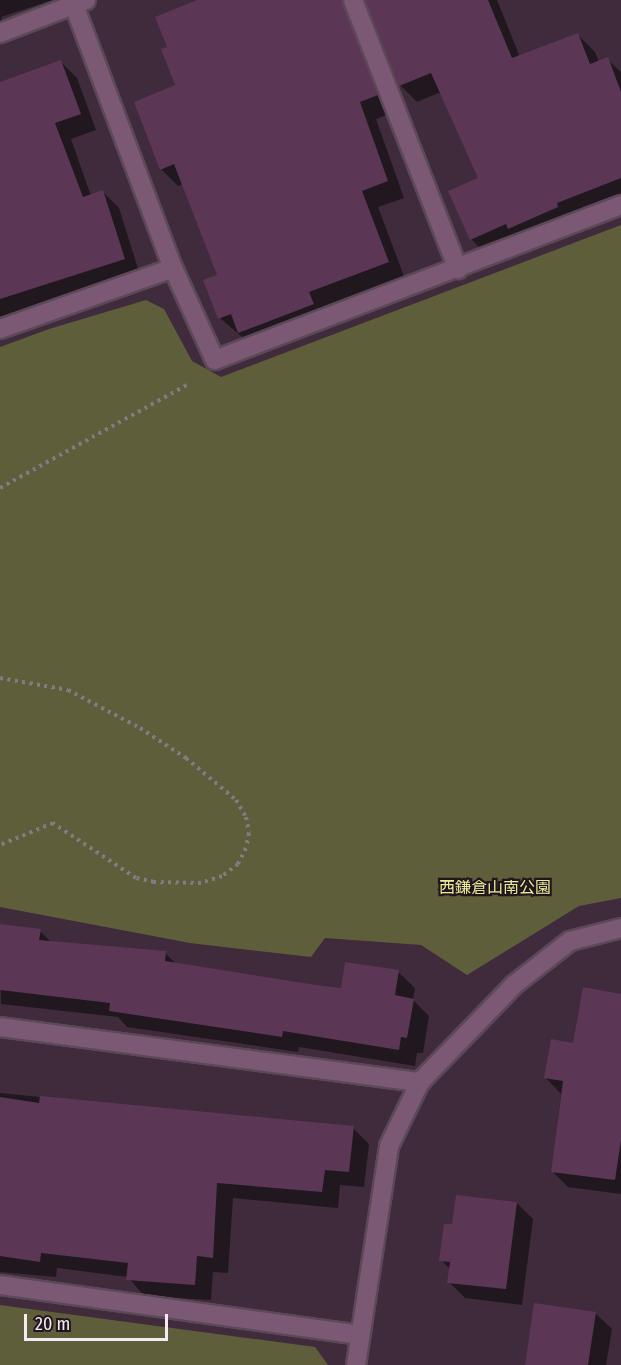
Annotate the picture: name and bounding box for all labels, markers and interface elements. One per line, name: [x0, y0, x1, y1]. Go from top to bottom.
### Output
park label: 西鎌倉山南公園: [439, 878, 551, 898]
scale bar: [27, 1302, 171, 1340]
text: 20 m: [35, 1313, 70, 1335]

